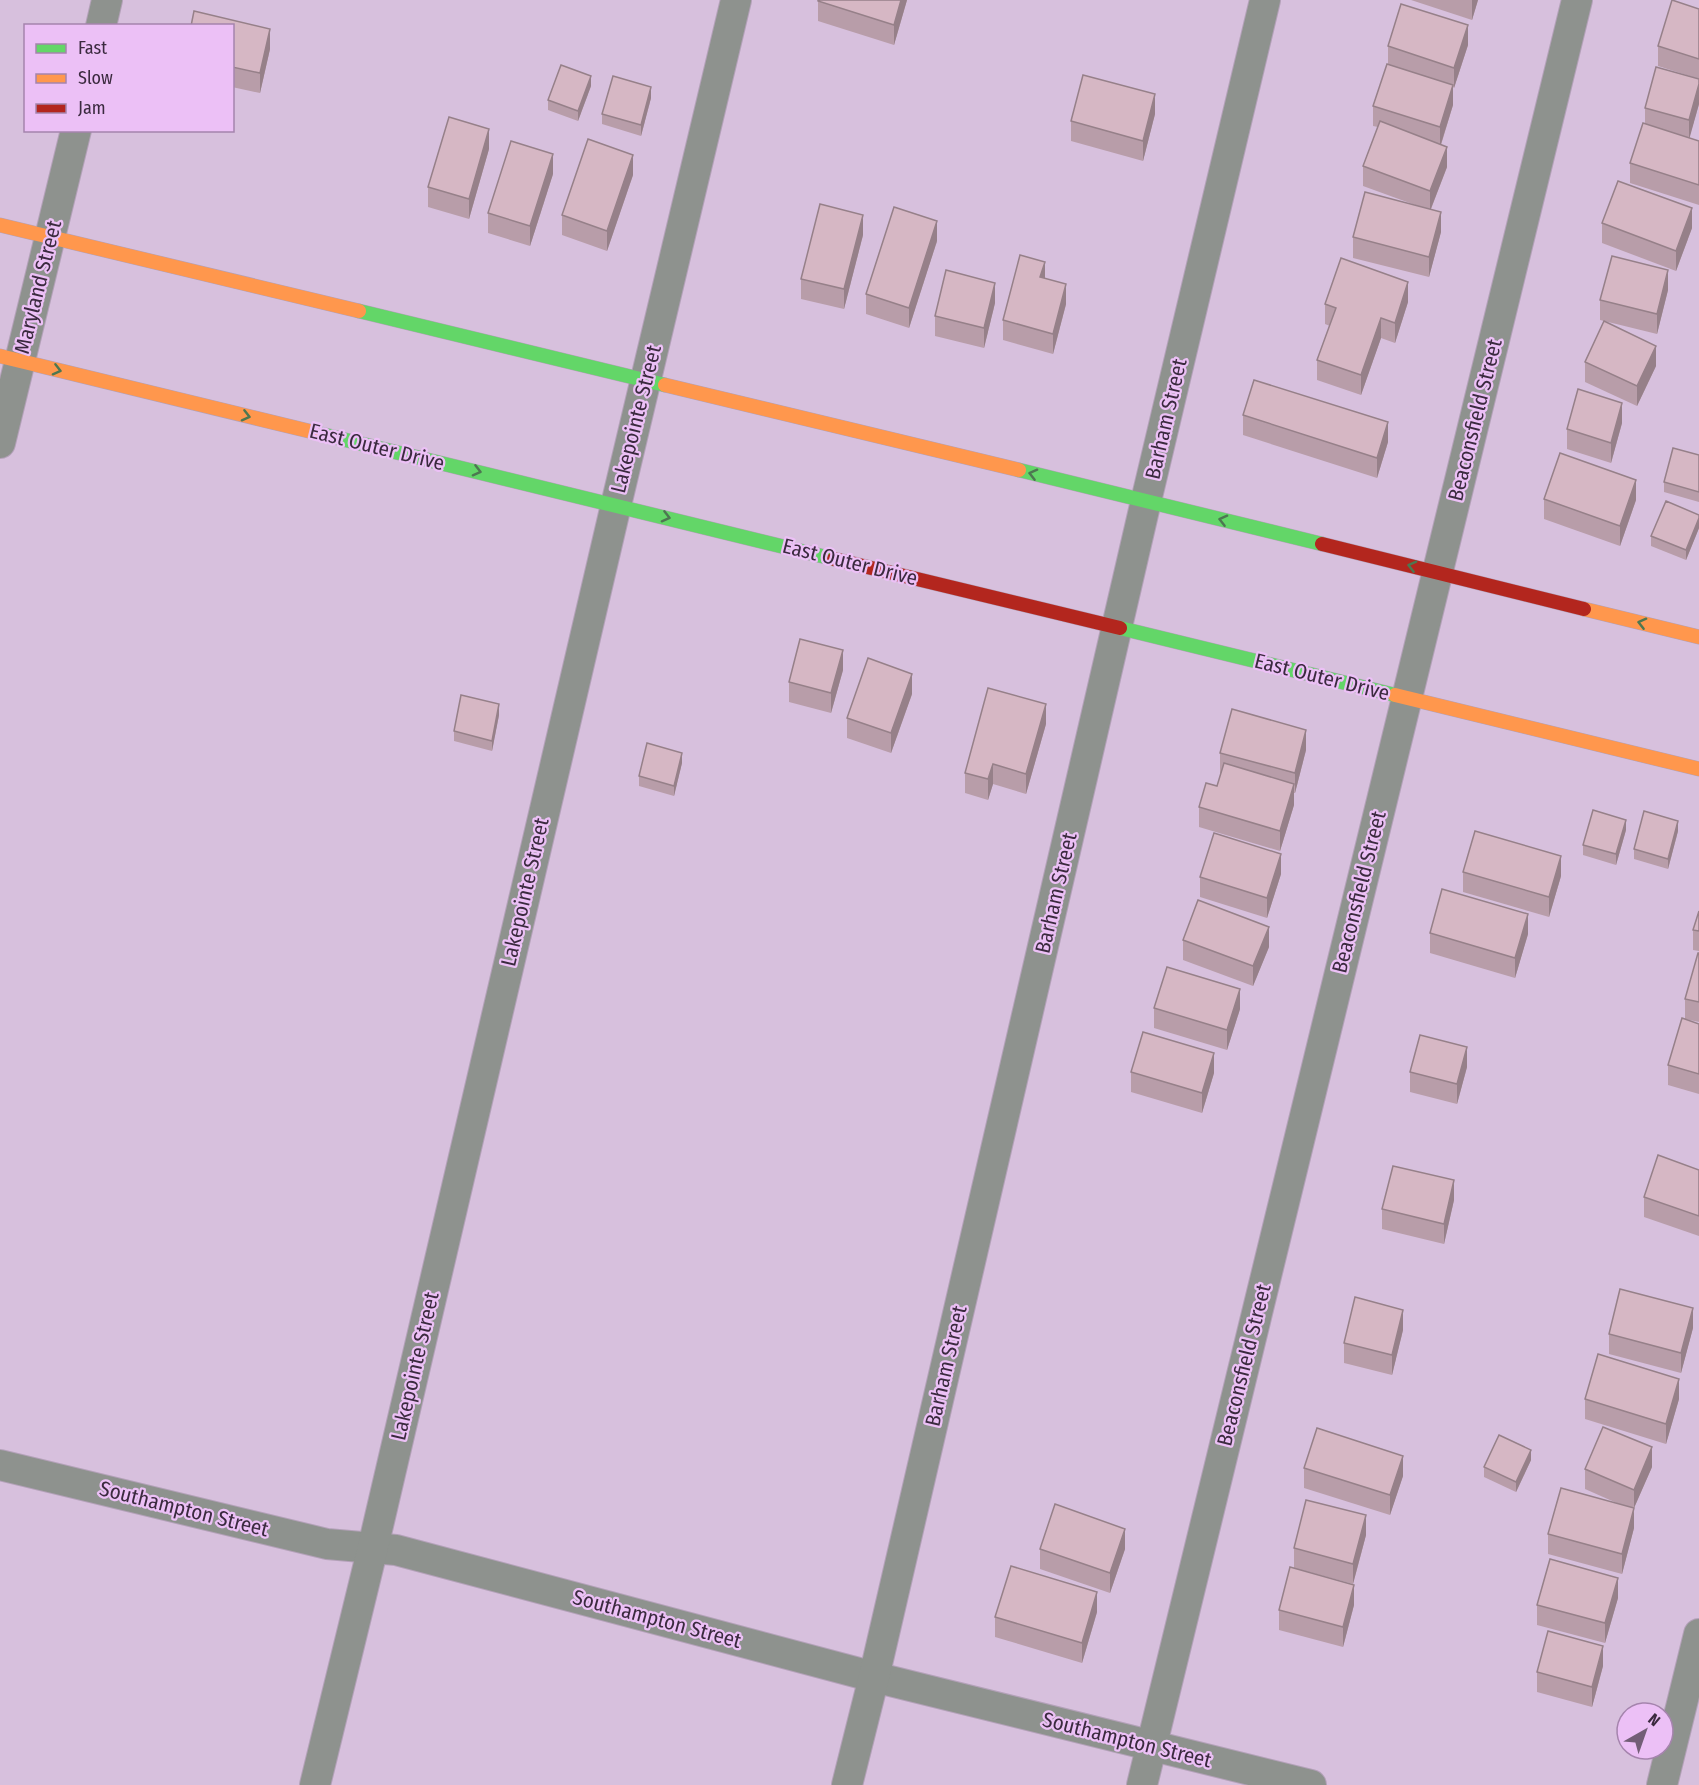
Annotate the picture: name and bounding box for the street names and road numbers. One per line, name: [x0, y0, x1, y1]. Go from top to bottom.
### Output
street label: Maryland Street: [9, 217, 67, 356]
street label: Beaconsfield Street: [1442, 336, 1508, 504]
street label: Lakepointe Street: [605, 342, 667, 496]
street label: Barham Street: [1139, 356, 1193, 482]
street label: East Outer Drive: [307, 418, 447, 476]
street label: East Outer Drive: [780, 533, 920, 591]
street label: East Outer Drive: [1252, 648, 1392, 706]
street label: Beaconsfield Street: [1326, 808, 1392, 976]
street label: Lakepointe Street: [495, 815, 555, 969]
street label: Barham Street: [1029, 830, 1083, 956]
street label: Beaconsfield Street: [1211, 1281, 1277, 1449]
street label: Lakepointe Street: [385, 1289, 445, 1443]
street label: Barham Street: [919, 1303, 973, 1429]
street label: Southampton Street: [97, 1475, 271, 1543]
street label: Southampton Street: [570, 1584, 744, 1654]
street label: Southampton Street: [1040, 1706, 1214, 1774]

